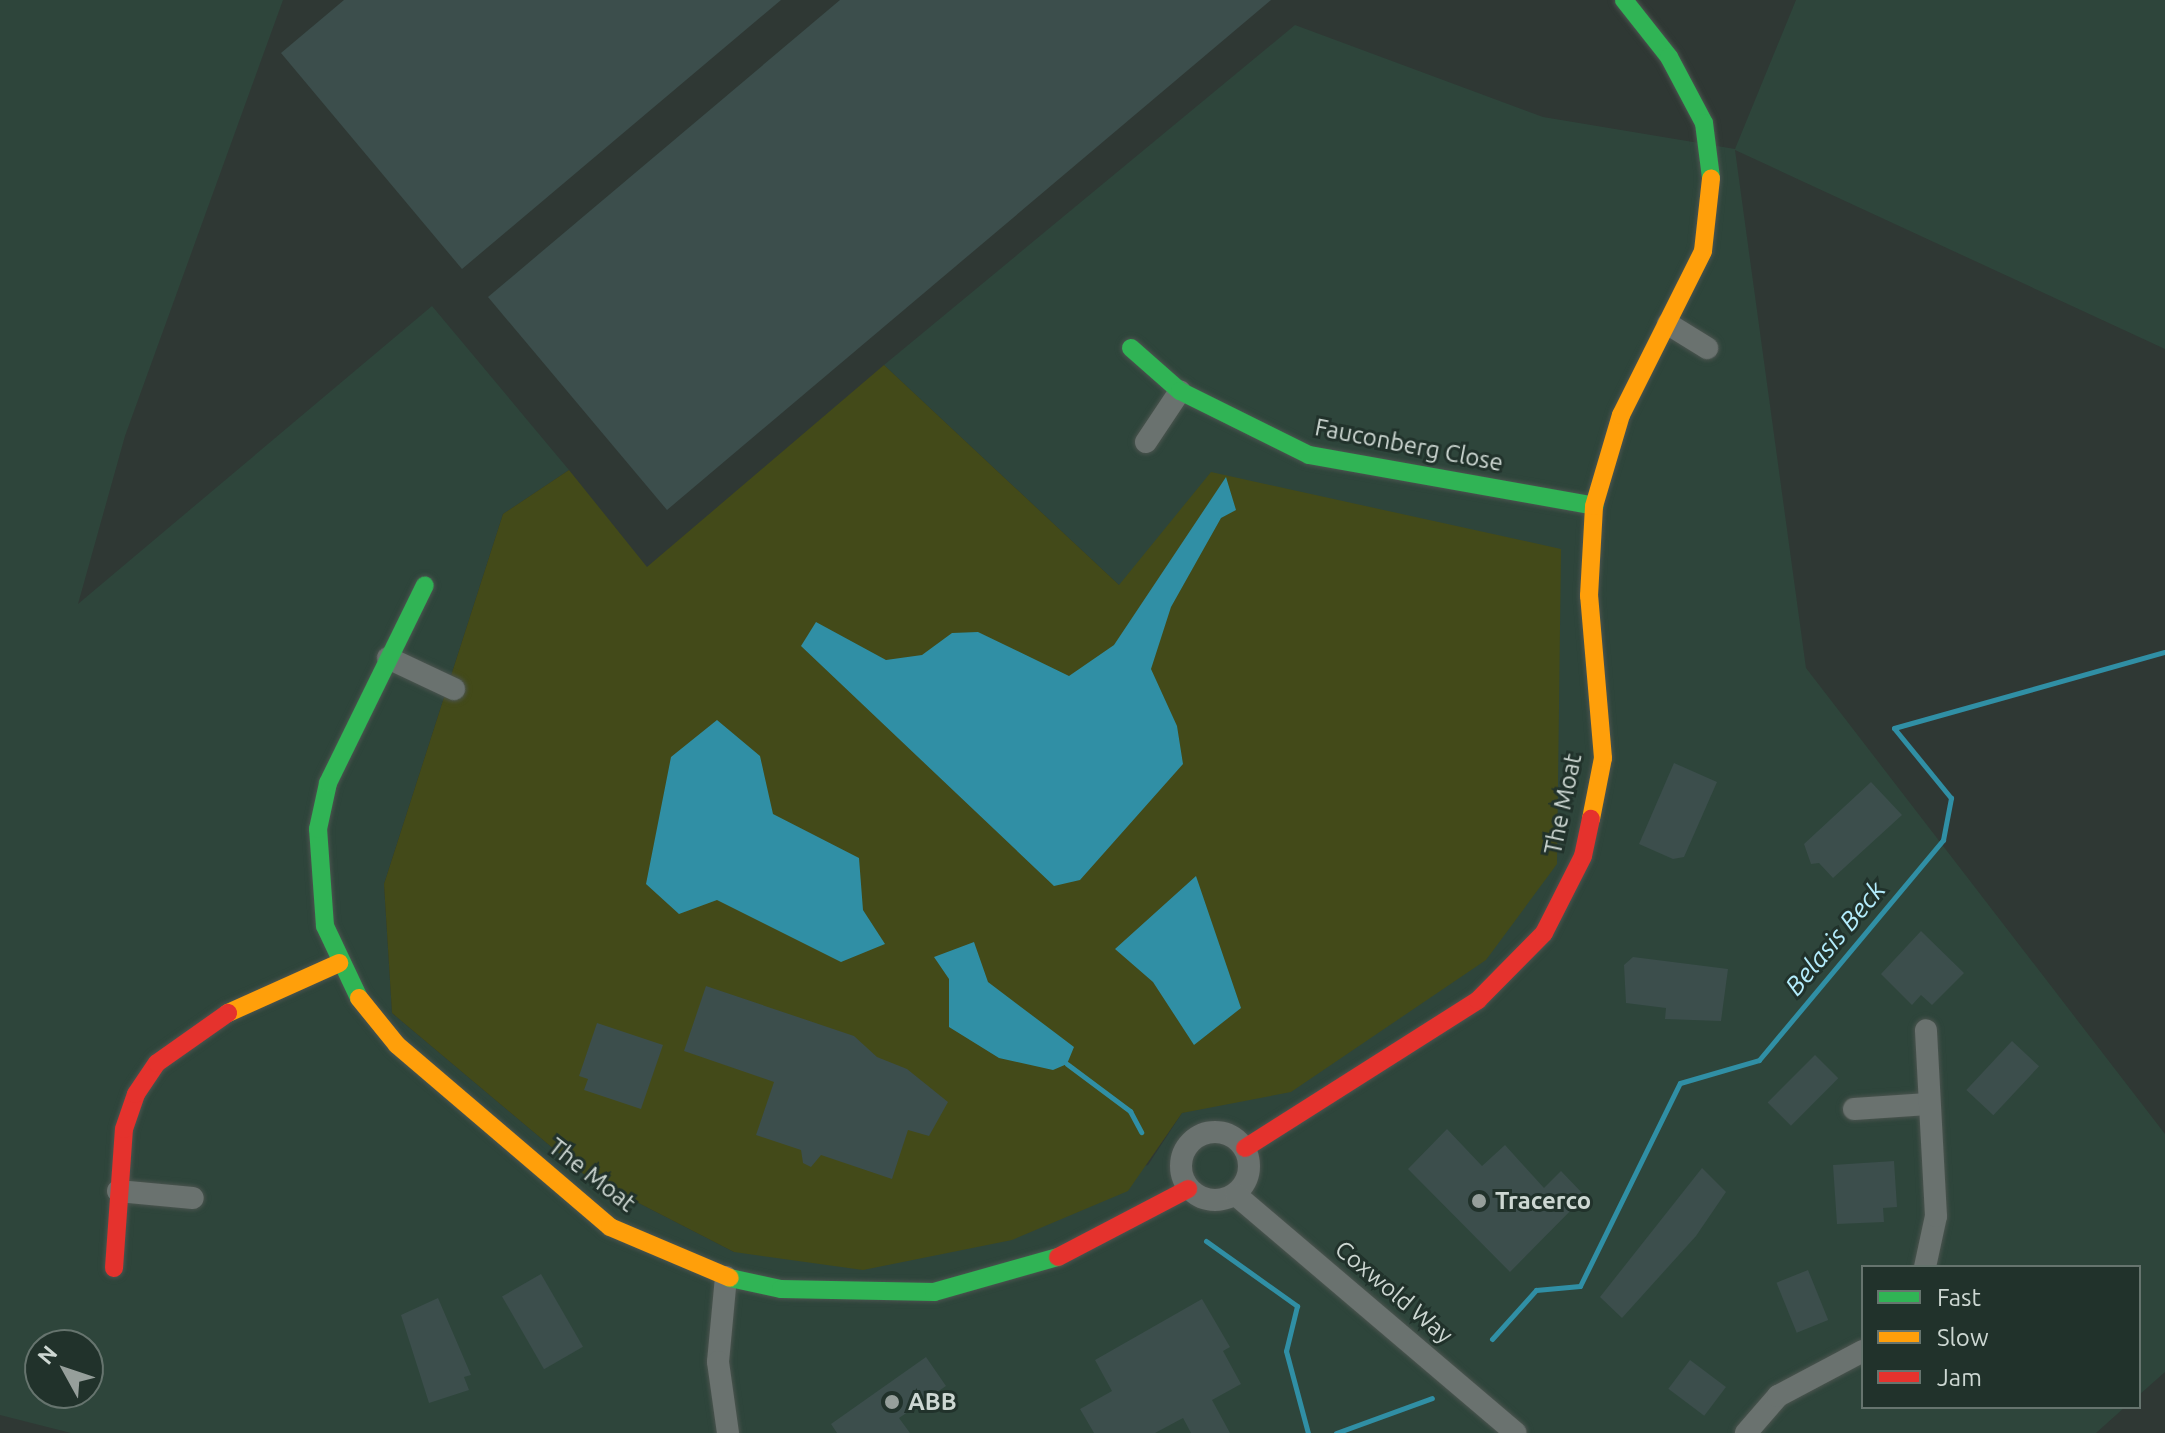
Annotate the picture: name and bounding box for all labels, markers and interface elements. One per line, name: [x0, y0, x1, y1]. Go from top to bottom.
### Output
street label: Fauconberg Close: [1313, 413, 1505, 477]
street label: The Moat: [1538, 751, 1588, 857]
water label: Belasis Beck: [1778, 875, 1892, 1001]
street label: The Moat: [543, 1132, 641, 1218]
place label: Tracerco: [1495, 1187, 1591, 1215]
marker: Tracerco: [1470, 1192, 1488, 1210]
street label: Coxwold Way: [1329, 1234, 1459, 1350]
legend: [1861, 1265, 2141, 1409]
text: Fast: [1937, 1284, 1981, 1311]
text: Slow: [1937, 1324, 1989, 1351]
north arrow: [24, 1329, 104, 1409]
text: N: [32, 1340, 62, 1369]
text: Jam: [1937, 1364, 1982, 1391]
place label: ABB: [908, 1388, 957, 1416]
marker: ABB: [883, 1393, 901, 1411]

